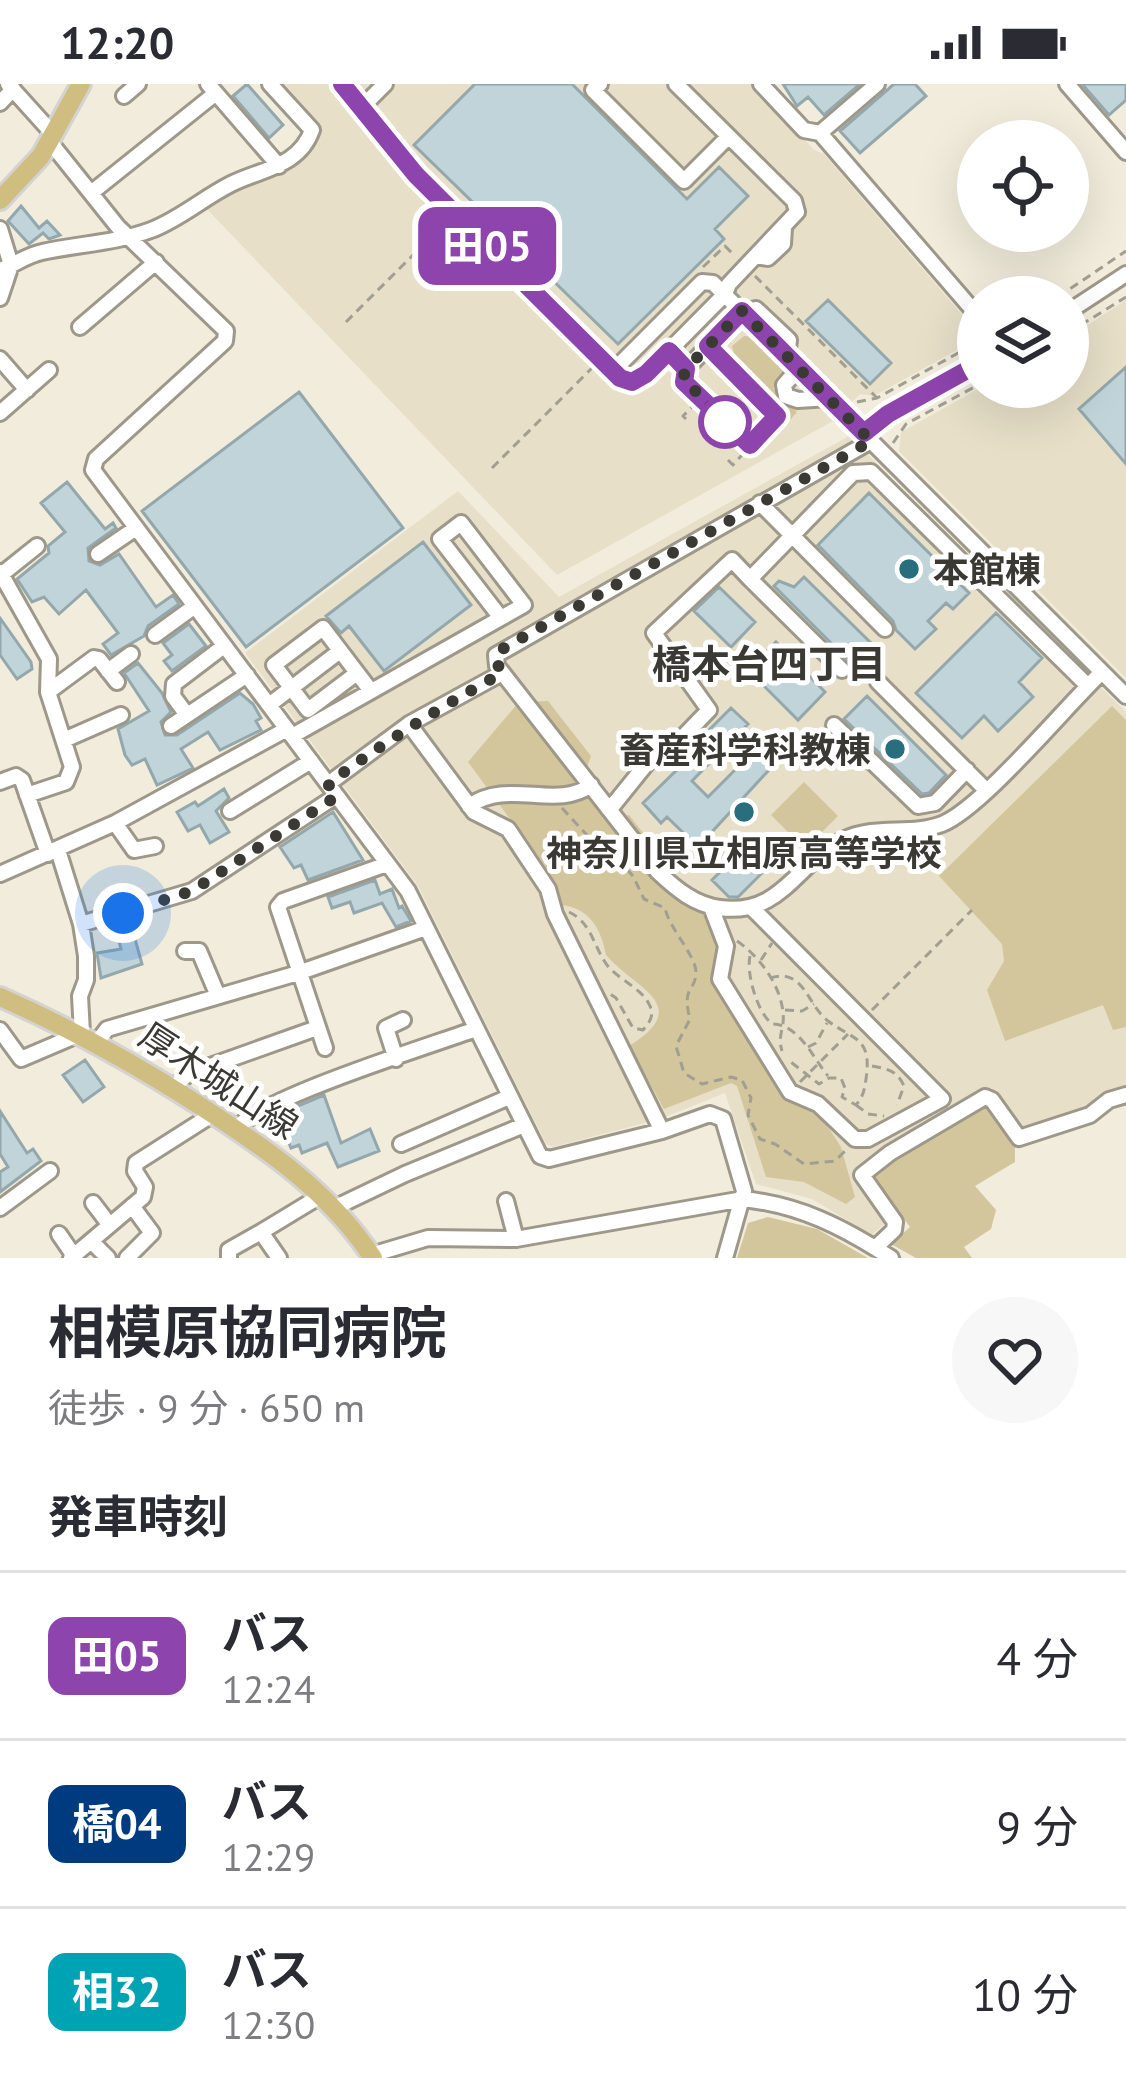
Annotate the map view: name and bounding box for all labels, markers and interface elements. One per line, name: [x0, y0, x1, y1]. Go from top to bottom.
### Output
text: 12:20: [60, 13, 174, 71]
map controls: [957, 120, 1089, 408]
button: locate: [957, 120, 1089, 252]
line badge: 田05: [418, 207, 556, 285]
text: 田05: [442, 218, 532, 273]
button: layers: [957, 276, 1089, 408]
unlabelled marker: [700, 397, 750, 447]
place label: 本館棟: [933, 546, 1041, 593]
marker: 本館棟: [896, 556, 922, 582]
district label: 橋本台四丁目: [652, 638, 886, 689]
place label: 畜産科学科教棟: [619, 726, 871, 773]
marker: 畜産科学科教棟: [882, 736, 908, 762]
marker: 神奈川県立相原高等学校: [731, 799, 757, 825]
place label: 神奈川県立相原高等学校: [546, 829, 942, 876]
your location: [93, 883, 153, 943]
street label: 厚木城山線: [131, 1011, 307, 1149]
text: 相模原協同病院: [48, 1295, 447, 1369]
button: heart: [952, 1297, 1078, 1423]
text: 徒歩 · 9 分 · 650 m: [48, 1382, 365, 1433]
text: 発車時刻: [48, 1487, 228, 1545]
text: バス: [222, 1604, 312, 1662]
text: 田05: [72, 1628, 162, 1683]
text: 4 分: [996, 1629, 1078, 1687]
text: 12:24: [222, 1663, 315, 1714]
text: バス: [222, 1772, 312, 1830]
text: 橋04: [72, 1796, 162, 1851]
text: 9 分: [996, 1797, 1078, 1855]
text: 12:29: [222, 1831, 315, 1882]
text: バス: [222, 1940, 312, 1998]
text: 相32: [72, 1964, 162, 2019]
text: 10 分: [972, 1965, 1078, 2023]
text: 12:30: [222, 1999, 315, 2050]

